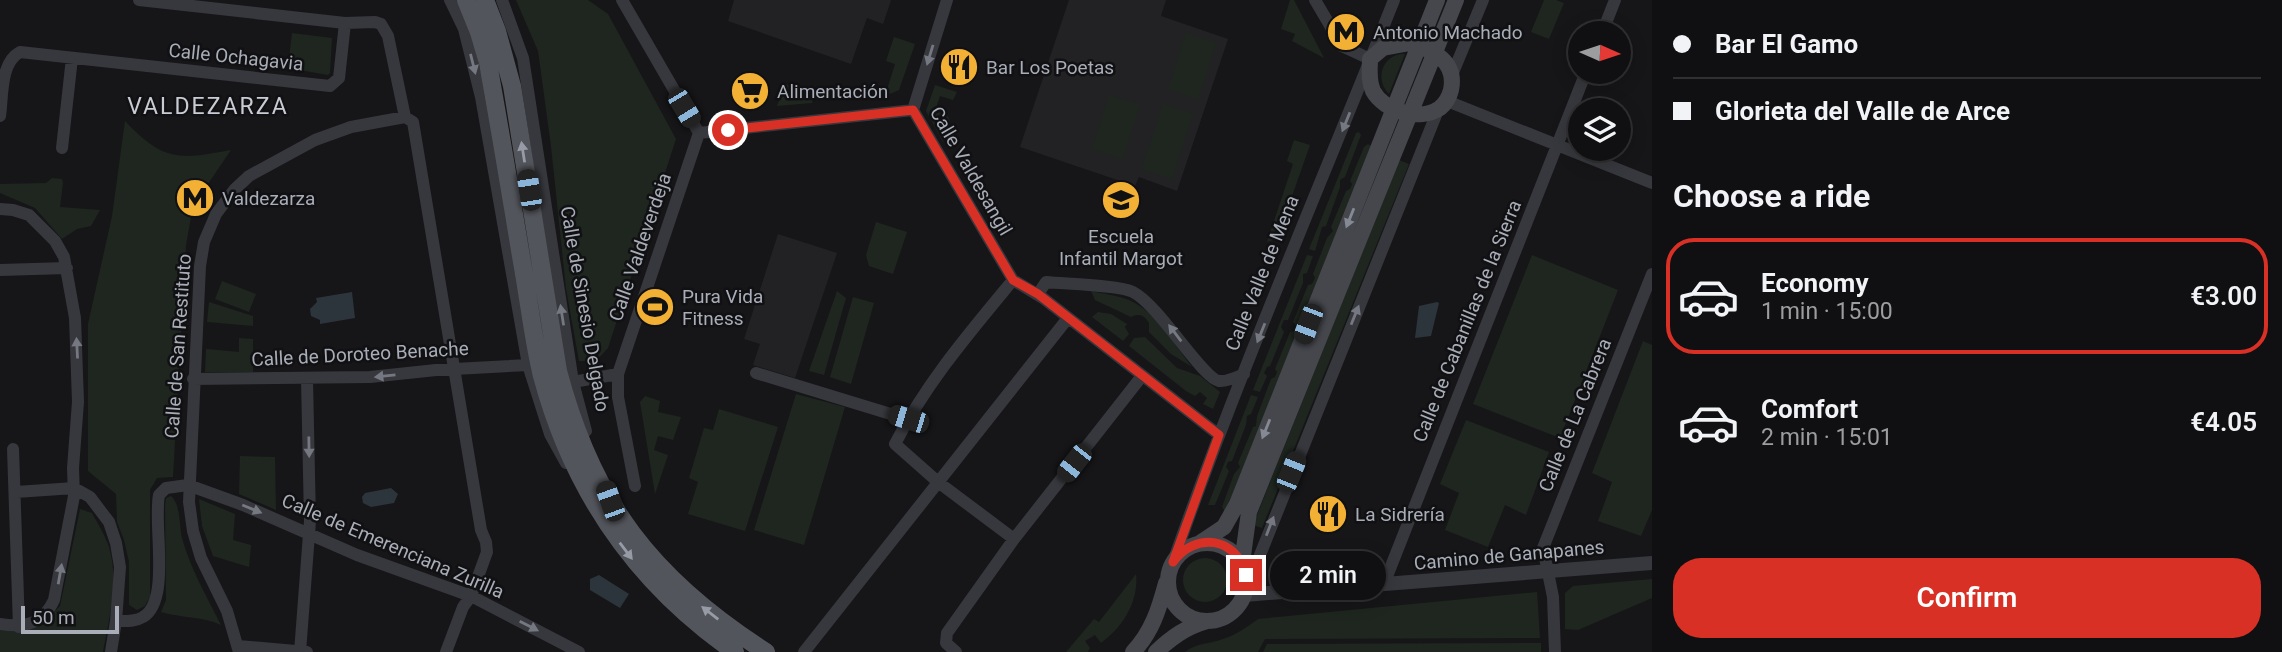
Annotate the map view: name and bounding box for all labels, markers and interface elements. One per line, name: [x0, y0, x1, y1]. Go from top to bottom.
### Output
metro station icon: Antonio Machado: [1325, 11, 1367, 53]
place label: Antonio Machado: [1373, 21, 1523, 44]
north arrow: [1568, 21, 1631, 84]
map controls: [1568, 21, 1631, 161]
text: Bar El Gamo: [1715, 29, 1858, 59]
street label: Calle Ochagavia: [167, 38, 305, 76]
one-way arrow: [924, 45, 935, 66]
restaurant icon: Bar Los Poetas: [938, 46, 980, 88]
one-way arrow: [468, 53, 479, 75]
place label: Bar Los Poetas: [986, 56, 1114, 79]
supermarket icon: Alimentación: [729, 70, 771, 112]
place label: Alimentación: [777, 80, 888, 103]
car: [665, 85, 704, 131]
district label: VALDEZARZA: [127, 93, 289, 120]
text: Glorieta del Valle de Arce: [1715, 96, 2010, 126]
button: layers: [1568, 98, 1631, 161]
street label: Calle Valdesangil: [925, 103, 1017, 239]
one-way arrow: [1340, 112, 1351, 133]
route start: [712, 114, 744, 146]
one-way arrow: [517, 141, 528, 163]
car: [516, 168, 543, 212]
street label: Calle Valdeverdeja: [604, 170, 676, 324]
metro station icon: Valdezarza: [174, 177, 216, 219]
text: Choose a ride: [1673, 177, 1870, 215]
school or university icon: Escuela Infantil Margot: [1100, 179, 1142, 221]
place label: Valdezarza: [222, 187, 315, 210]
street label: Calle Valle de Mena: [1220, 192, 1304, 354]
street label: Calle de Cabanillas de la Sierra: [1408, 197, 1526, 445]
street label: Calle de Sinesio Delgado: [556, 204, 614, 414]
one-way arrow: [1345, 207, 1356, 228]
place label: Escuela Infantil Margot: [1059, 225, 1183, 270]
street label: Calle de San Restituto: [160, 253, 196, 439]
icon: car: [1677, 265, 1740, 328]
text: Economy: [1761, 268, 1868, 298]
text: €3.00: [2190, 281, 2257, 311]
place label: Pura Vida Fitness: [682, 285, 763, 330]
sports icon: Pura Vida Fitness: [634, 286, 676, 328]
text: 1 min · 15:00: [1761, 298, 1893, 325]
car: [1291, 301, 1326, 347]
one-way arrow: [556, 304, 567, 326]
one-way arrow: [1349, 304, 1360, 325]
one-way arrow: [1255, 323, 1266, 344]
one-way arrow: [1167, 325, 1182, 343]
street label: Calle de La Cabrera: [1534, 335, 1616, 495]
one-way arrow: [71, 337, 82, 359]
street label: Calle de Doroteo Benache: [251, 337, 469, 371]
one-way arrow: [373, 370, 395, 381]
icon: car: [1677, 391, 1740, 454]
text: Comfort: [1761, 394, 1858, 424]
car: [885, 403, 932, 435]
text: €4.05: [2190, 407, 2257, 437]
one-way arrow: [1261, 419, 1272, 440]
text: 2 min · 15:01: [1761, 424, 1893, 451]
one-way arrow: [303, 437, 314, 459]
car: [1053, 440, 1096, 486]
car: [1274, 449, 1309, 495]
car: [593, 478, 628, 524]
street label: Calle de Emerenciana Zurilla: [278, 489, 508, 603]
restaurant icon: La Sidrería: [1307, 493, 1349, 535]
one-way arrow: [242, 503, 263, 514]
place label: La Sidrería: [1355, 503, 1445, 526]
one-way arrow: [1265, 515, 1276, 536]
street label: Camino de Ganapanes: [1413, 535, 1605, 575]
one-way arrow: [619, 542, 633, 560]
callout: 2 min: [1270, 550, 1386, 600]
button: Confirm: [1673, 558, 2261, 638]
route end: [1230, 559, 1262, 591]
text: 2 min: [1299, 562, 1357, 589]
one-way arrow: [55, 563, 66, 585]
scale bar: [21, 603, 119, 635]
text: 50 m: [32, 606, 75, 629]
one-way arrow: [701, 606, 719, 621]
one-way arrow: [519, 621, 539, 632]

